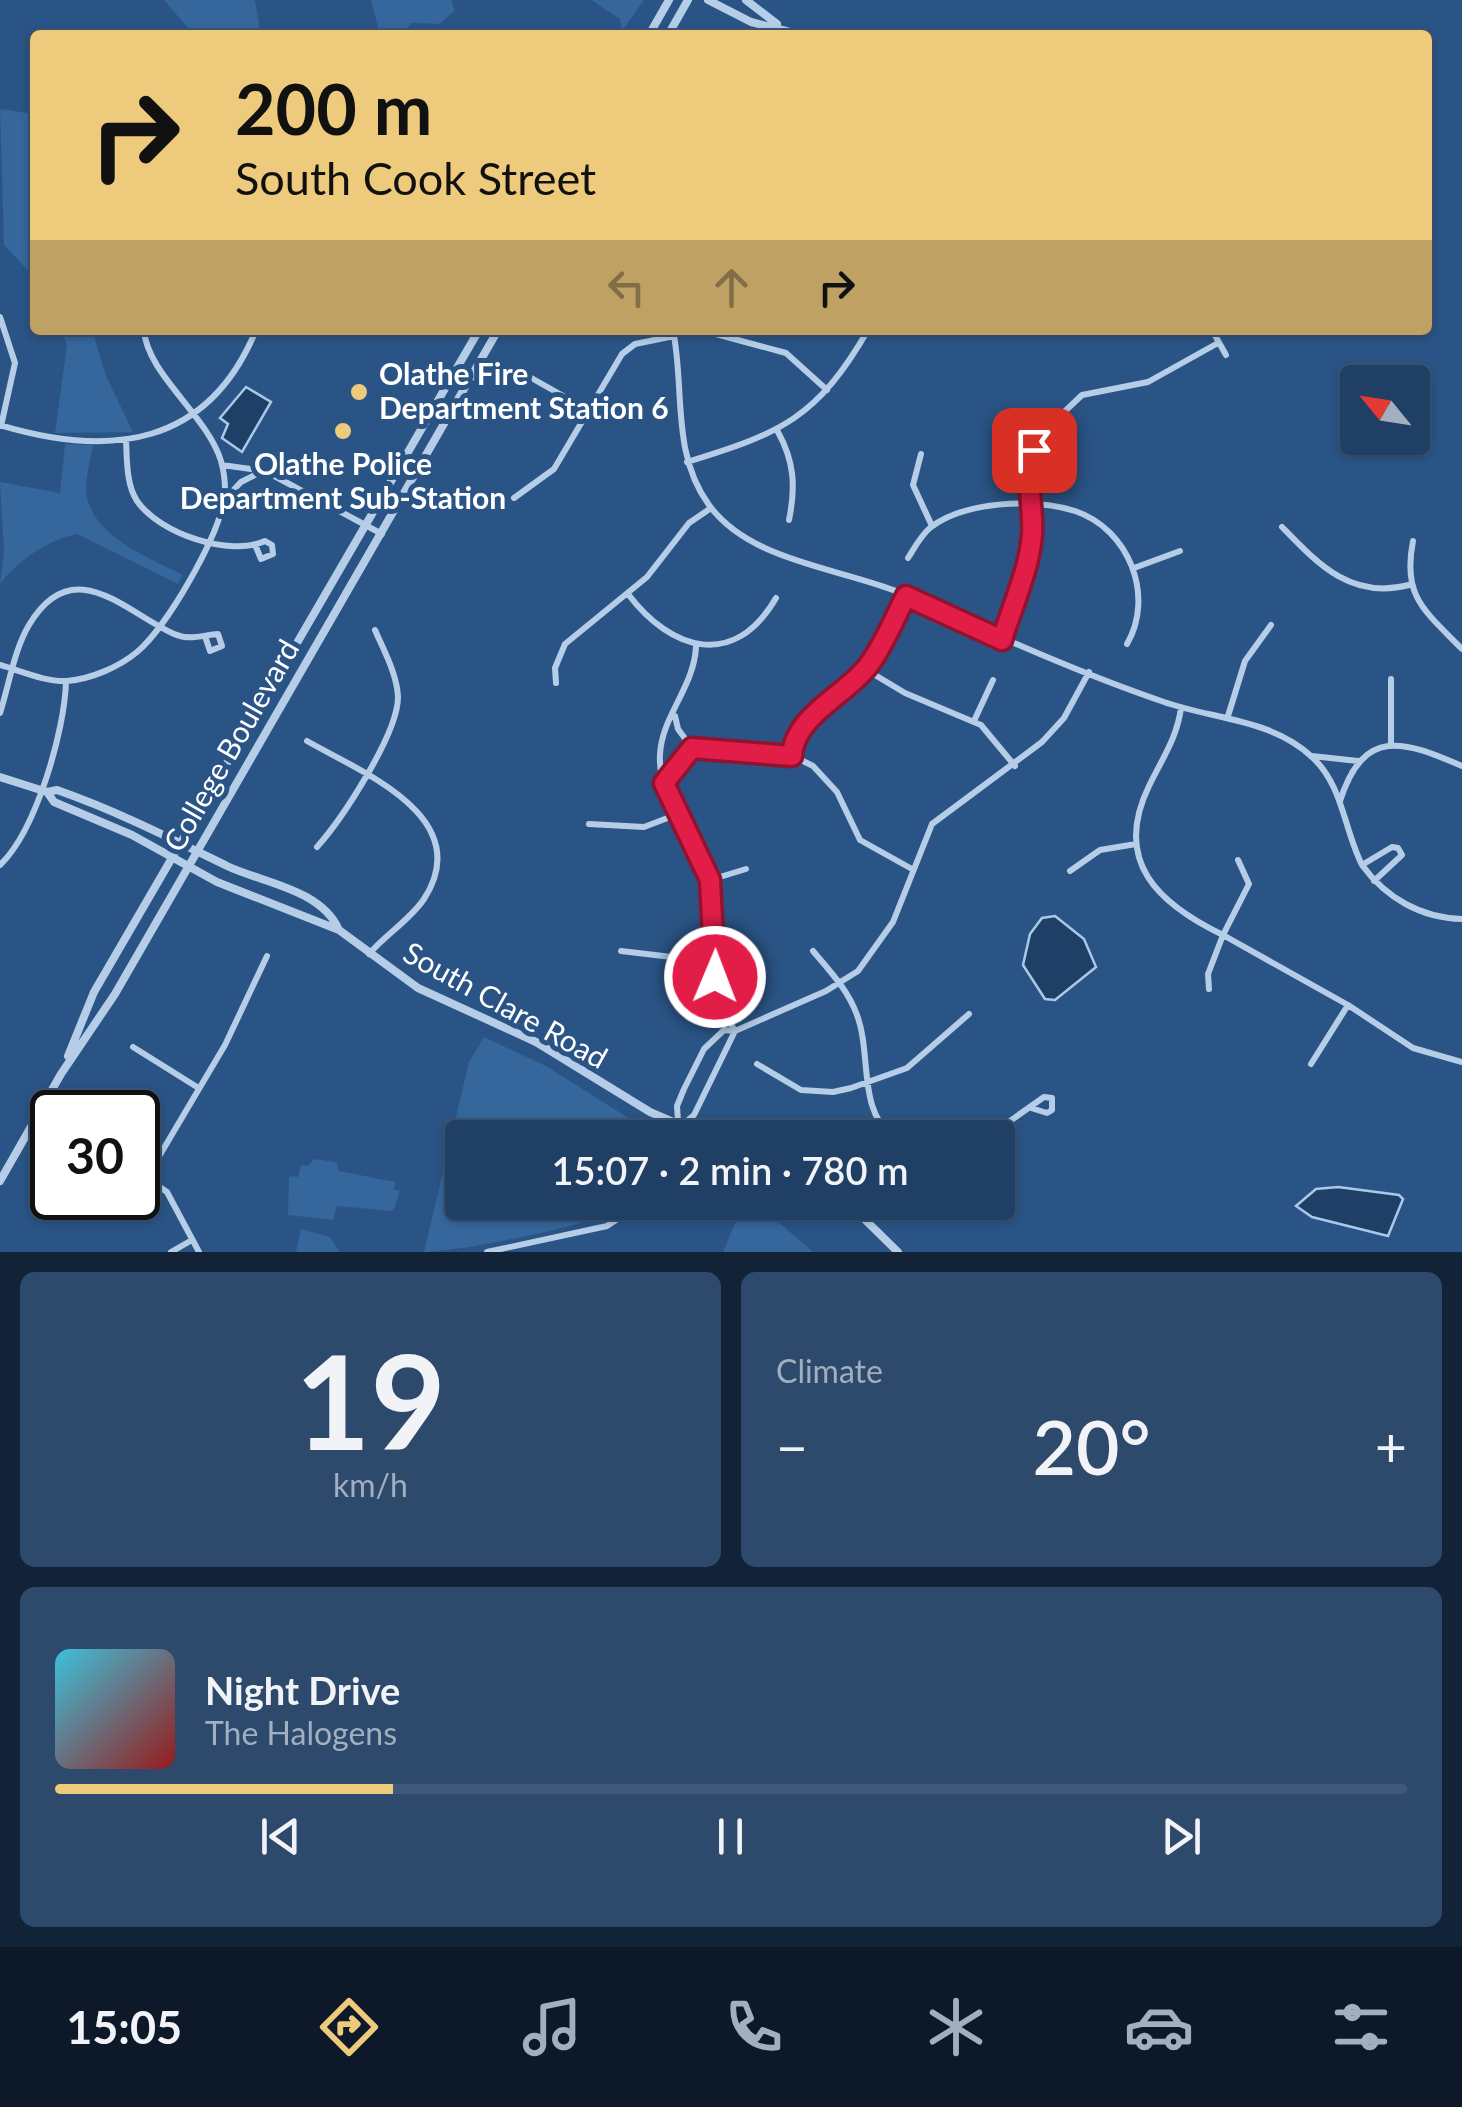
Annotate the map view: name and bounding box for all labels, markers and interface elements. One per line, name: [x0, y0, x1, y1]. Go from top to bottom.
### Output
text: 200 m: [235, 66, 432, 150]
icon: right: [70, 70, 200, 200]
text: South Cook Street: [235, 151, 596, 205]
icon: left: [599, 260, 654, 315]
icon: ahead: [704, 260, 759, 315]
icon: right: [809, 260, 864, 315]
place label: Olathe Fire Department Station 6: [379, 355, 669, 425]
north arrow: [1340, 365, 1430, 455]
map controls: [1340, 365, 1430, 455]
marker: Olathe Fire Department Station 6: [348, 381, 370, 403]
pin: [992, 408, 1077, 493]
marker: Olathe Police Department Sub-Station: [332, 420, 354, 442]
icon: arrive: [1007, 423, 1062, 478]
place label: Olathe Police Department Sub-Station: [180, 445, 506, 515]
street label: College Boulevard: [155, 633, 305, 857]
position arrow: [663, 925, 767, 1029]
street label: South Clare Road: [398, 933, 614, 1075]
speed limit sign: 30: [30, 1090, 160, 1220]
text: 15:07 · 2 min · 780 m: [552, 1147, 908, 1193]
text: 19: [295, 1322, 446, 1478]
text: Climate: [776, 1351, 883, 1390]
text: 20°: [1032, 1401, 1151, 1491]
text: −: [776, 1413, 808, 1479]
text: +: [1375, 1413, 1407, 1479]
text: km/h: [333, 1465, 408, 1504]
text: Night Drive: [205, 1667, 400, 1713]
text: The Halogens: [205, 1713, 397, 1752]
icon: previous: [253, 1809, 308, 1864]
icon: pause: [703, 1809, 758, 1864]
icon: next: [1154, 1809, 1209, 1864]
icon: directions: [314, 1992, 384, 2062]
icon: music: [517, 1992, 587, 2062]
icon: phone: [719, 1992, 789, 2062]
icon: climate: [921, 1992, 991, 2062]
icon: car: [1124, 1992, 1194, 2062]
icon: filters: [1326, 1992, 1396, 2062]
text: 15:05: [66, 2000, 182, 2054]

